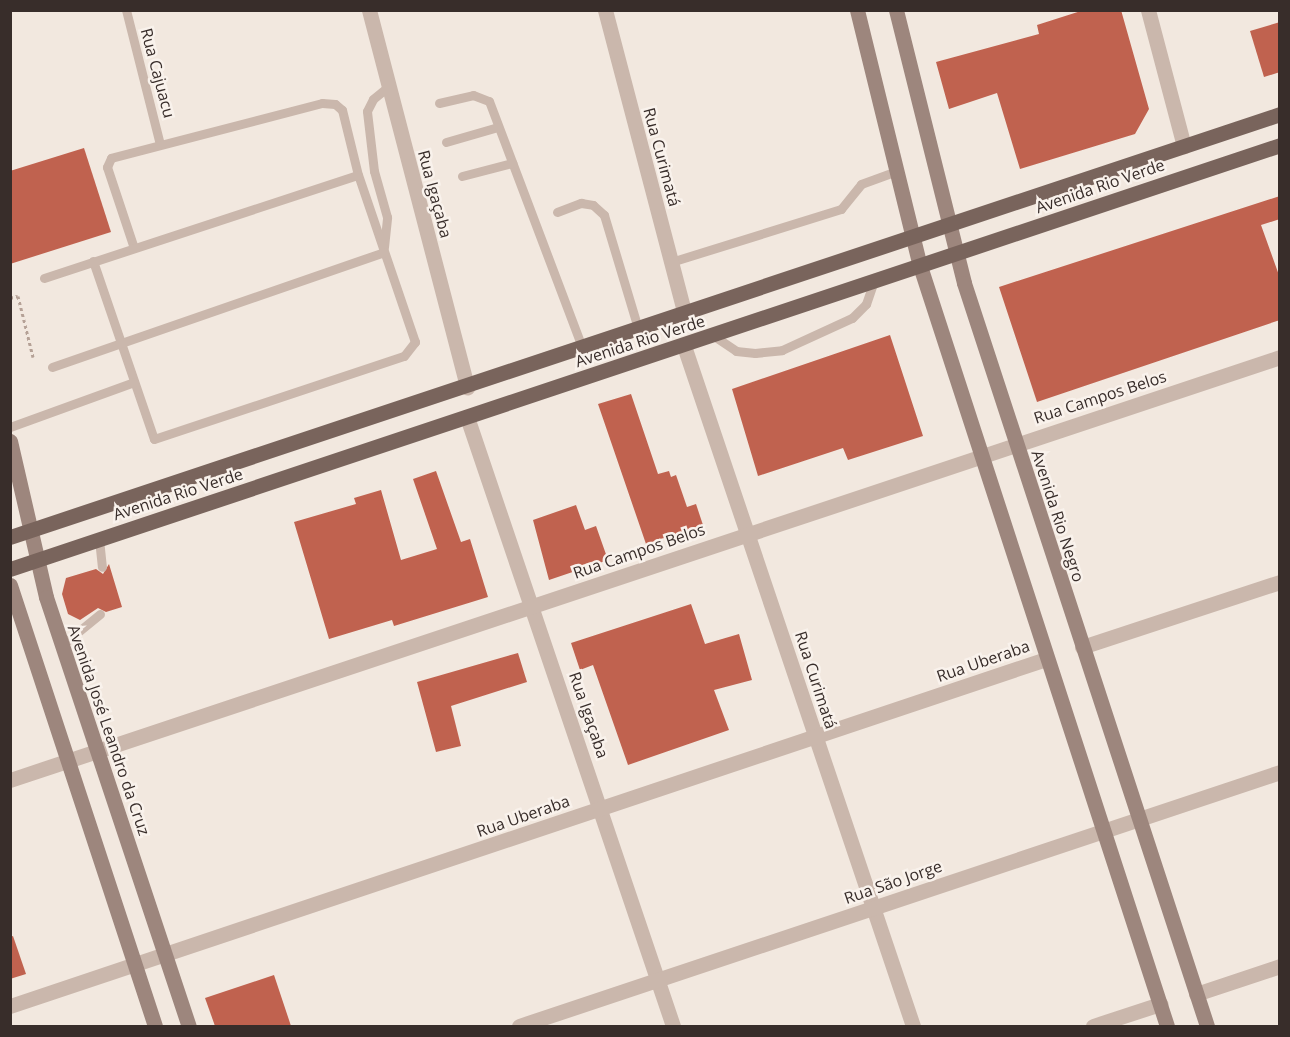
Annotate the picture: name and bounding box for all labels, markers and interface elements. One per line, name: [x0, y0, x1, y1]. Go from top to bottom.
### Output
street label: Rua Cajuacu: [137, 26, 179, 120]
street label: Rua Curimatá: [640, 105, 684, 209]
street label: Rua Igaçaba: [414, 148, 456, 240]
street label: Avenida Rio Verde: [1033, 155, 1167, 217]
street label: Avenida Rio Verde: [573, 311, 707, 371]
street label: Rua Campos Belos: [1031, 366, 1169, 428]
street label: Avenida Rio Negro: [1028, 448, 1088, 584]
street label: Avenida Rio Verde: [111, 464, 245, 524]
street label: Rua Campos Belos: [570, 519, 708, 583]
street label: Avenida José Leandro da Cruz: [64, 622, 154, 838]
street label: Rua Curimatá: [791, 629, 841, 731]
street label: Rua Uberaba: [934, 636, 1032, 686]
street label: Rua Igaçaba: [565, 669, 613, 761]
street label: Rua Uberaba: [474, 791, 572, 841]
street label: Rua São Jorge: [842, 856, 944, 908]

